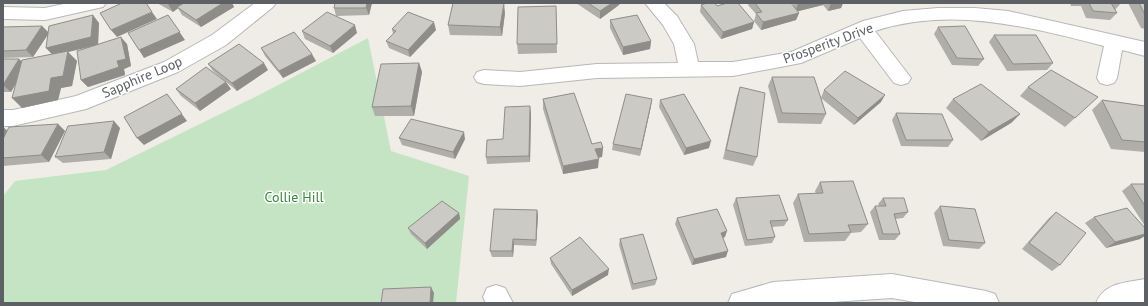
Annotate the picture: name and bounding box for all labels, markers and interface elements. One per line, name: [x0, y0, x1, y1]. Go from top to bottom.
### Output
street label: Prosperity Drive: [780, 18, 876, 68]
street label: Sapphire Loop: [99, 52, 185, 102]
park label: Collie Hill: [264, 188, 324, 206]

